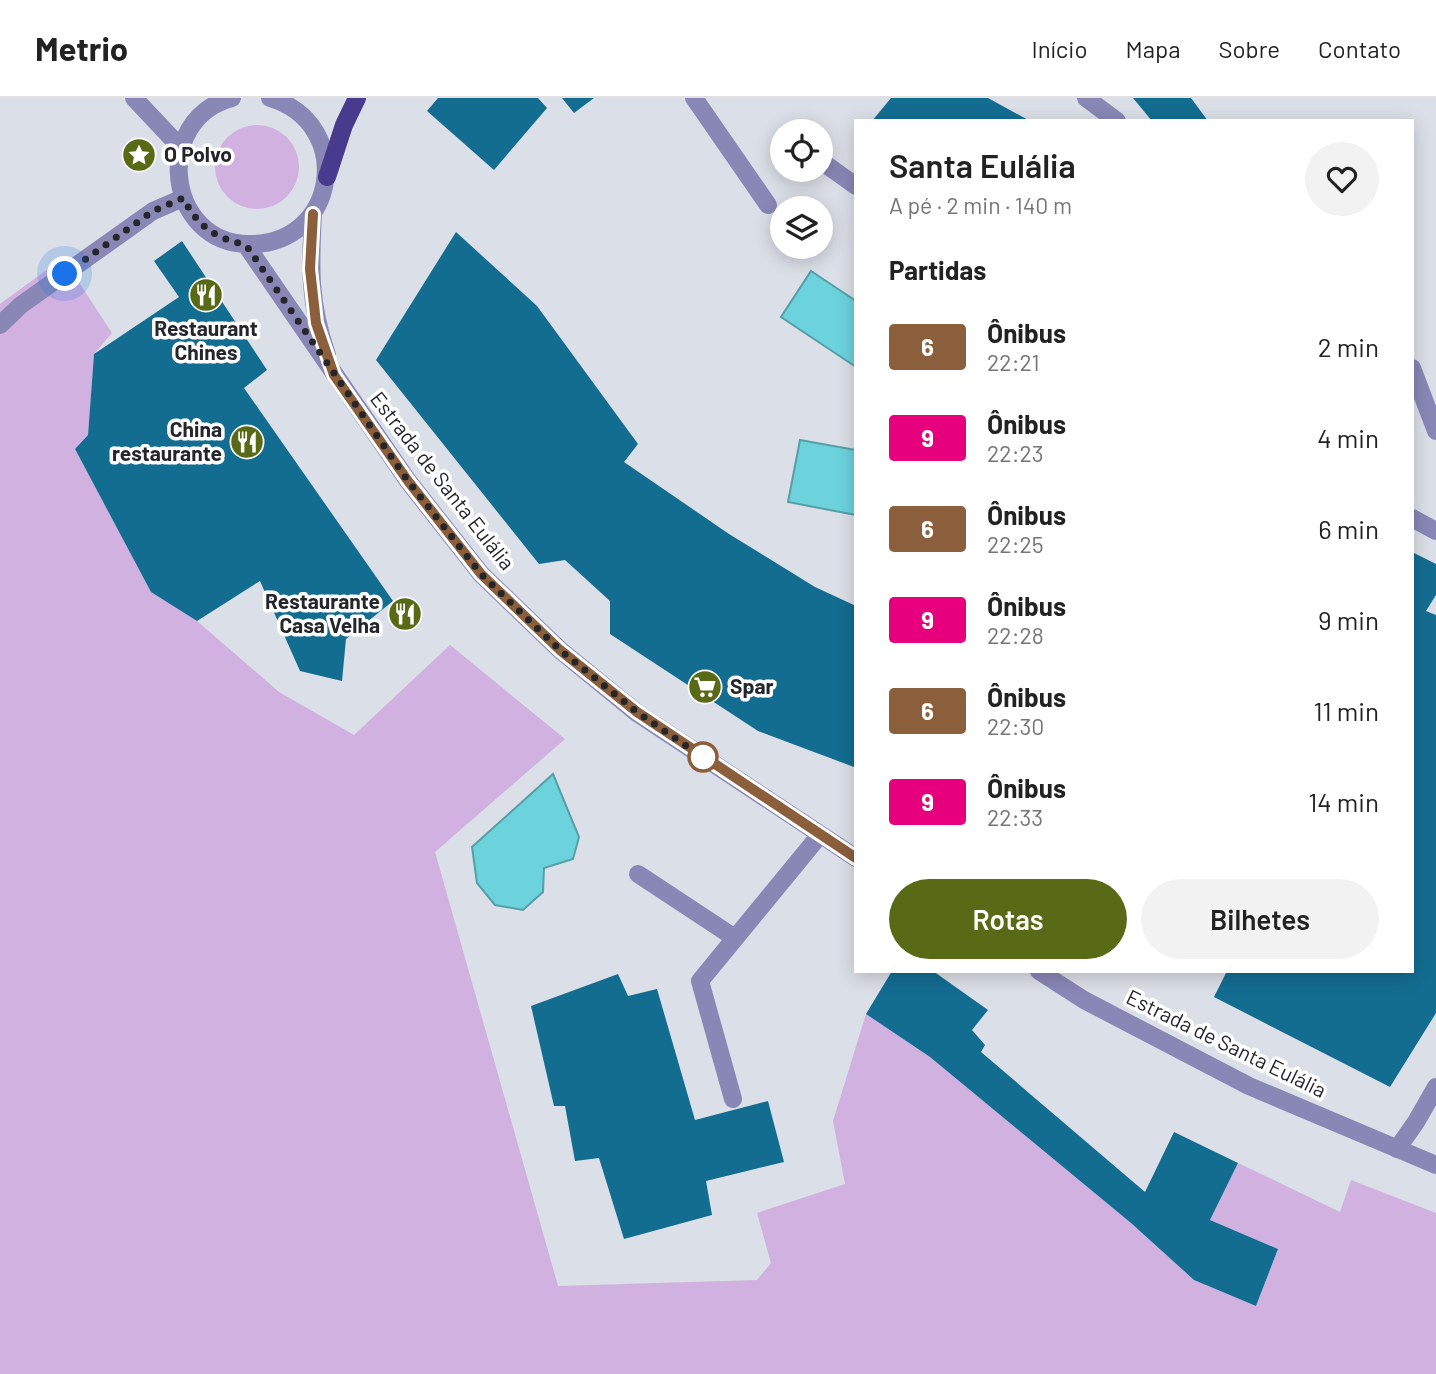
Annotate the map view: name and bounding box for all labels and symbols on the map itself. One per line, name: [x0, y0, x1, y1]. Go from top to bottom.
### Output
place icon: O Polvo: [120, 136, 158, 174]
place label: O Polvo: [164, 141, 232, 166]
your location: [47, 256, 82, 291]
restaurant icon: Restaurant Chines: [187, 276, 225, 314]
place label: Restaurant Chines: [154, 315, 258, 364]
street label: Estrada de Santa Eulália: [366, 386, 521, 574]
place label: China restaurante: [112, 416, 222, 465]
restaurant icon: China restaurante: [228, 423, 266, 461]
place label: Restaurante Casa Velha: [265, 588, 380, 637]
restaurant icon: Restaurante Casa Velha: [386, 595, 424, 633]
supermarket icon: Spar: [686, 668, 724, 706]
place label: Spar: [730, 673, 774, 698]
unlabelled marker: [688, 742, 718, 772]
street label: Estrada de Santa Eulália: [1123, 983, 1331, 1102]

